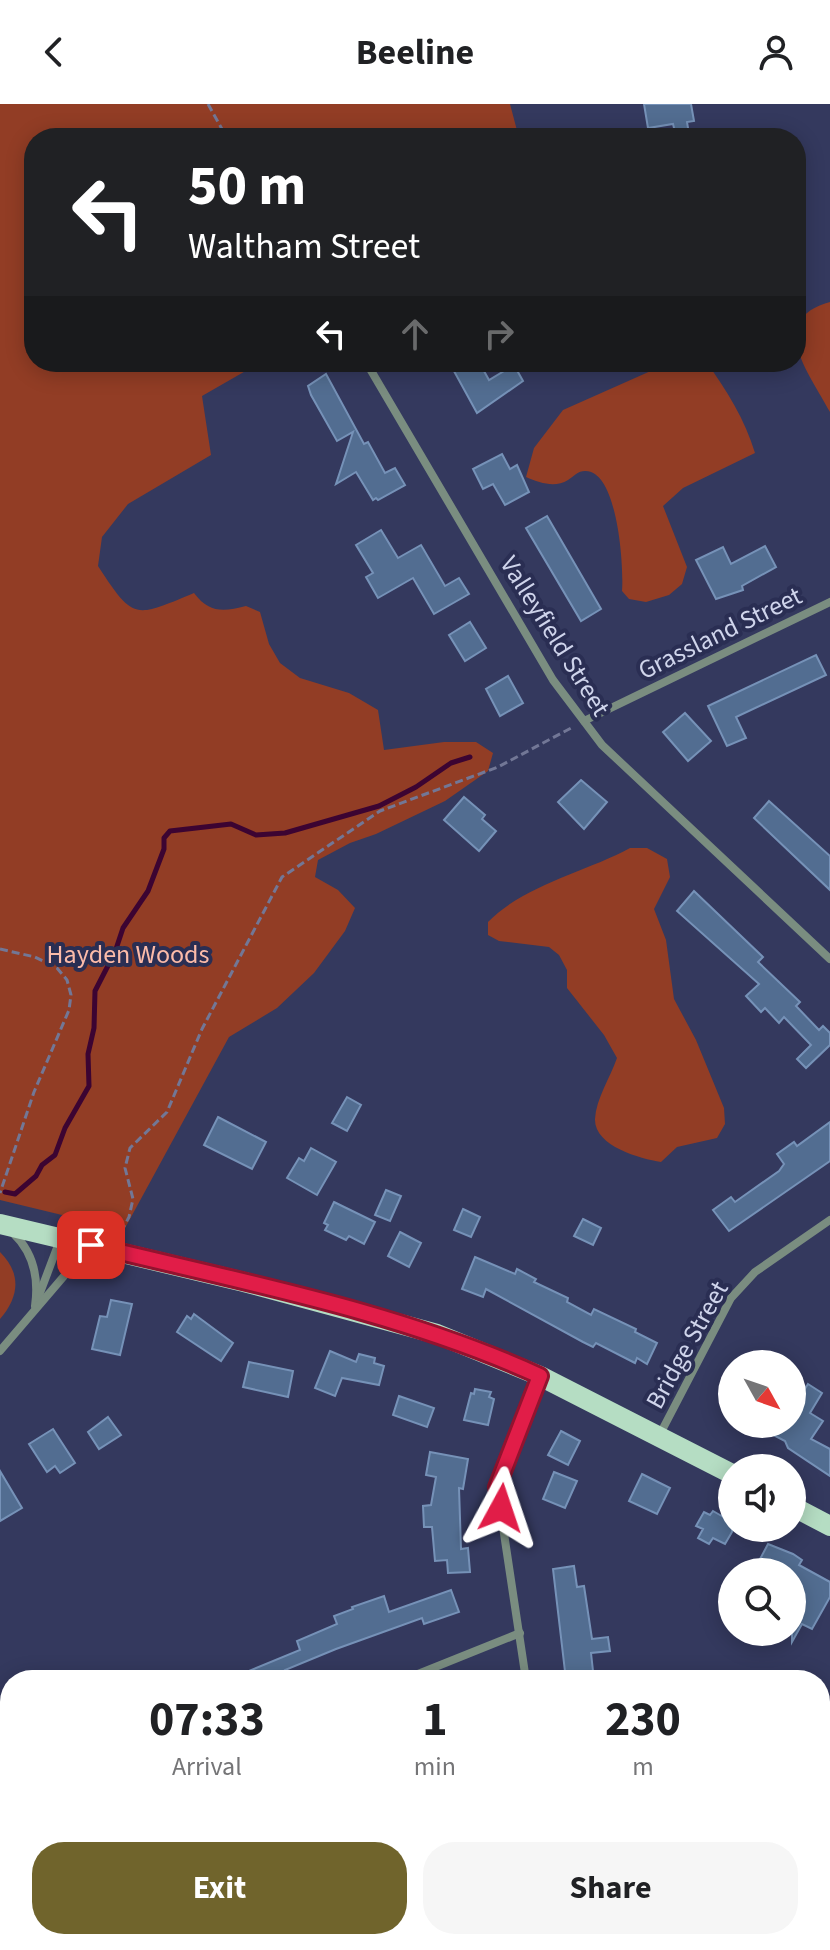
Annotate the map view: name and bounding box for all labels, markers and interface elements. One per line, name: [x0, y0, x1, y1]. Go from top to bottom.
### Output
text: Beeline: [356, 27, 474, 78]
icon: back: [32, 30, 76, 74]
icon: person: [754, 30, 798, 74]
text: 50 m: [188, 147, 306, 226]
icon: left: [56, 160, 160, 264]
text: Waltham Street: [188, 221, 420, 272]
icon: left: [309, 312, 353, 356]
icon: ahead: [393, 312, 437, 356]
icon: right: [477, 312, 521, 356]
street label: Valleyfield Street: [491, 549, 619, 723]
street label: Grassland Street: [632, 577, 808, 689]
park label: Hayden Woods: [47, 936, 210, 973]
pin: [57, 1211, 125, 1279]
icon: arrive: [69, 1223, 113, 1267]
street label: Bridge Street: [637, 1274, 737, 1416]
north arrow: [718, 1350, 806, 1438]
map controls: [718, 1350, 806, 1646]
button: sound: [718, 1454, 806, 1542]
position arrow: [459, 1466, 543, 1550]
button: search: [718, 1558, 806, 1646]
text: 07:33: [149, 1686, 265, 1754]
text: 1: [422, 1686, 448, 1754]
text: 230: [605, 1686, 681, 1754]
text: Arrival: [172, 1748, 242, 1785]
text: min: [414, 1748, 456, 1785]
text: m: [632, 1748, 654, 1785]
button: Exit: [32, 1842, 407, 1934]
button: Share: [423, 1842, 798, 1934]

